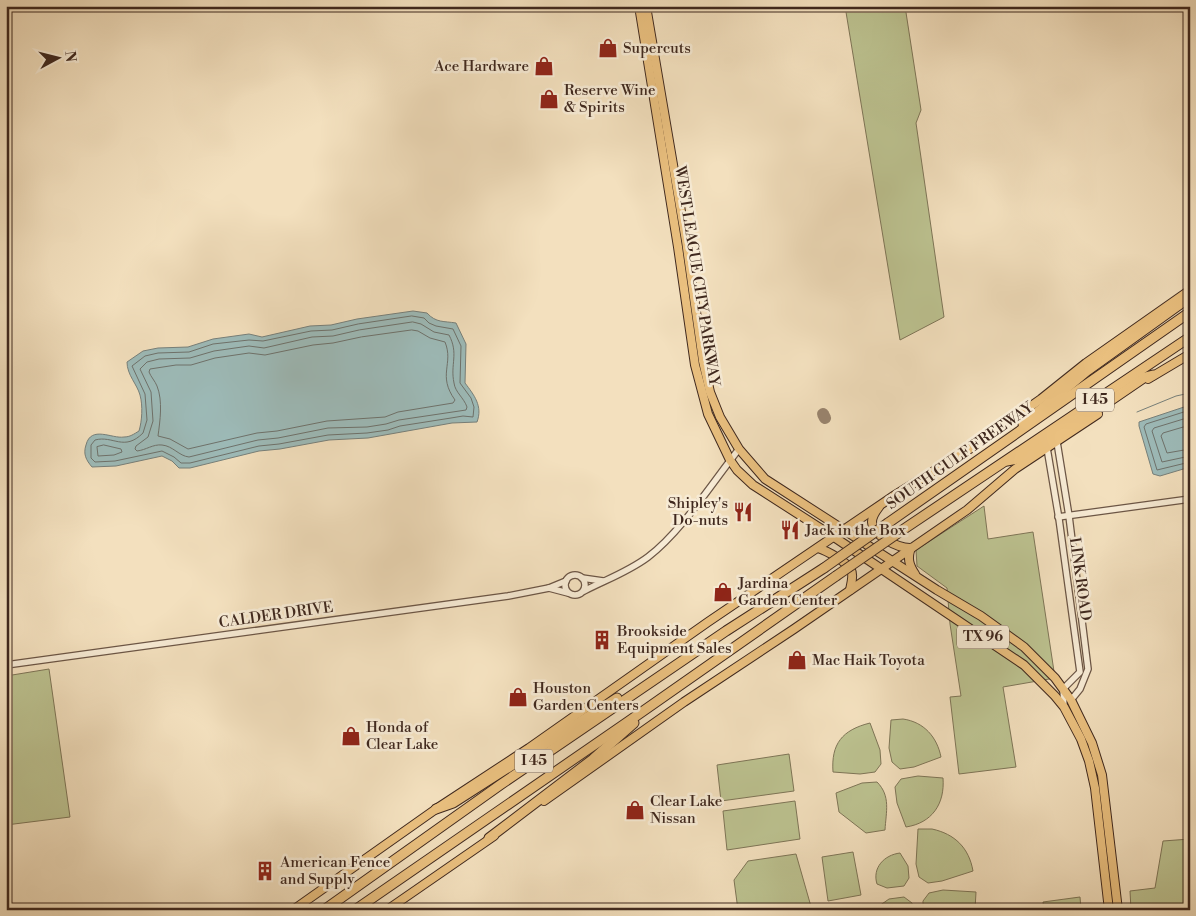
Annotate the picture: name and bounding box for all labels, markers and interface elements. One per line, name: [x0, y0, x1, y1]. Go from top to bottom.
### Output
north arrow: [32, 32, 82, 82]
shop icon: Supercuts: [597, 37, 619, 59]
place label: Supercuts: [623, 39, 691, 58]
text: N: [60, 50, 80, 63]
shop icon: Ace Hardware: [533, 55, 555, 77]
place label: Ace Hardware: [433, 57, 529, 76]
place label: Reserve Wine & Spirits: [564, 81, 655, 117]
shop icon: Reserve Wine & Spirits: [538, 88, 560, 110]
street label: WEST LEAGUE CITY PARKWAY: [670, 164, 724, 389]
road number: I 45: [1076, 388, 1114, 412]
street label: SOUTH GULF FREEWAY: [883, 397, 1038, 514]
place label: Shipley's Do-nuts: [668, 494, 728, 530]
restaurant icon: Shipley's Do-nuts: [732, 501, 754, 523]
restaurant icon: Jack in the Box: [779, 519, 801, 541]
place label: Jack in the Box: [804, 521, 906, 540]
street label: LINK ROAD: [1065, 536, 1095, 622]
place label: Jardina Garden Center: [737, 574, 838, 610]
shop icon: Jardina Garden Center: [712, 581, 734, 603]
street label: CALDER DRIVE: [218, 598, 334, 632]
place label: Brookside Equipment Sales: [616, 622, 732, 658]
road number: TX 96: [957, 626, 1009, 649]
building icon: Brookside Equipment Sales: [591, 629, 613, 651]
shop icon: Mac Haik Toyota: [786, 649, 808, 671]
place label: Mac Haik Toyota: [812, 651, 925, 670]
place label: Houston Garden Centers: [533, 679, 639, 715]
shop icon: Houston Garden Centers: [507, 686, 529, 708]
place label: Honda of Clear Lake: [366, 718, 438, 754]
shop icon: Honda of Clear Lake: [340, 725, 362, 747]
road number: I 45: [515, 749, 553, 772]
place label: Clear Lake Nissan: [650, 792, 722, 828]
shop icon: Clear Lake Nissan: [624, 799, 646, 821]
place label: American Fence and Supply: [279, 853, 390, 889]
building icon: American Fence and Supply: [254, 860, 276, 882]

